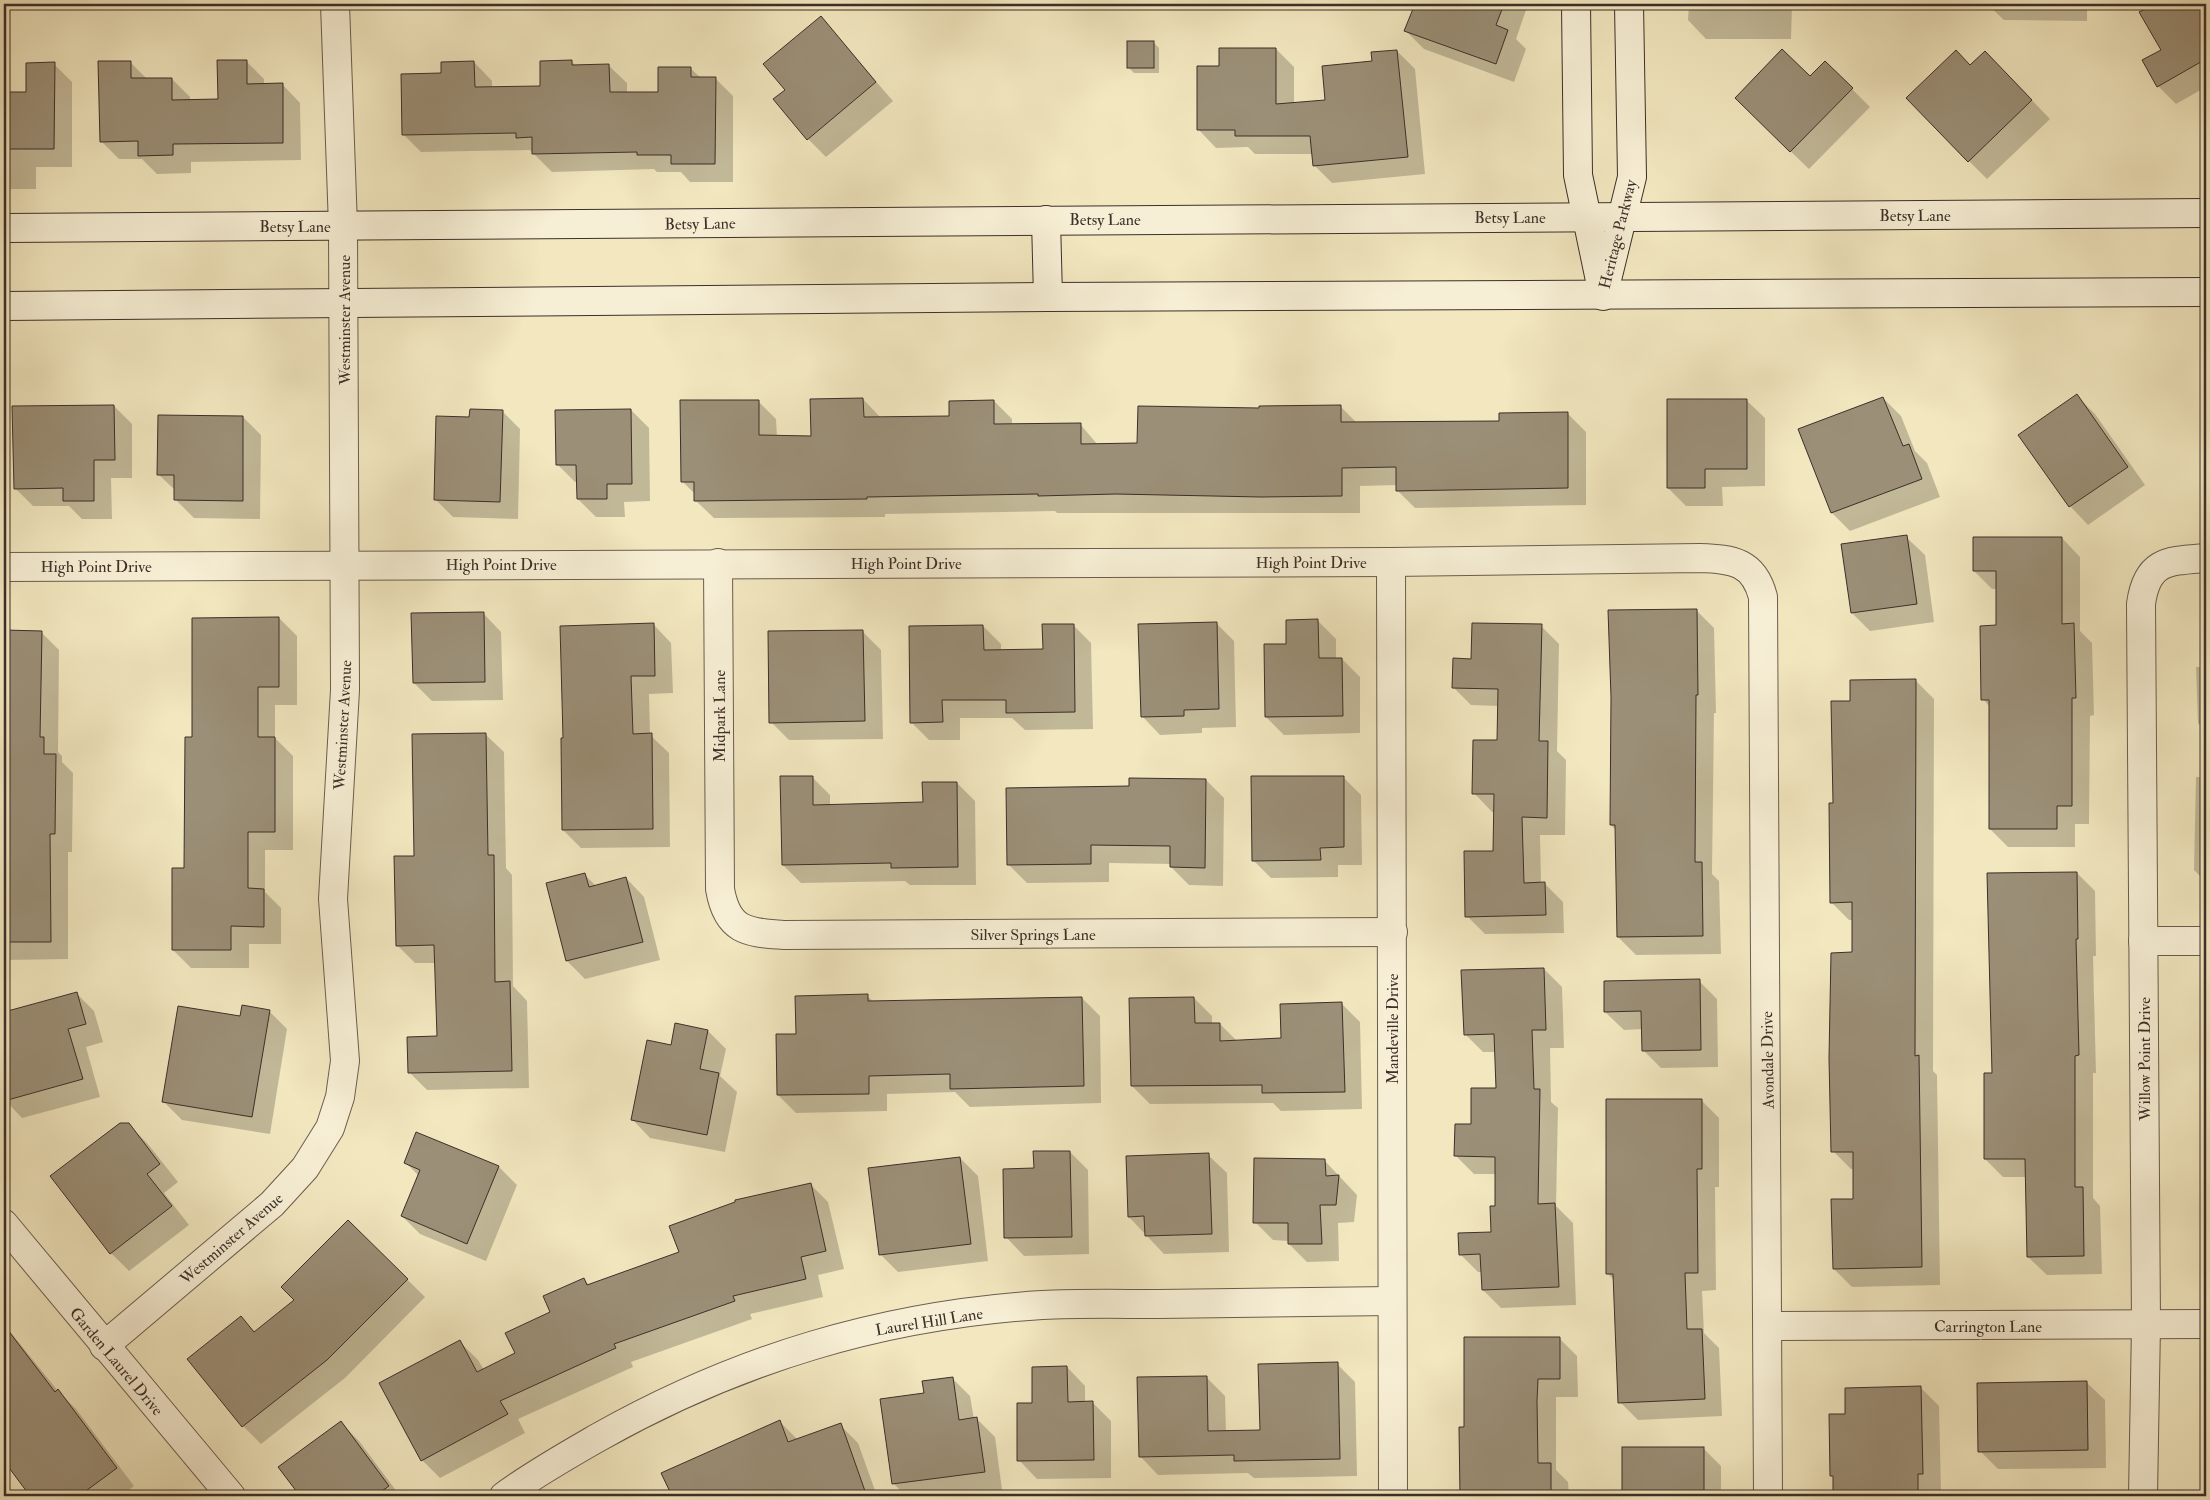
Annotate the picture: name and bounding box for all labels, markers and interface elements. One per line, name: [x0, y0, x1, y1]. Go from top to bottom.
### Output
street label: Heritage Parkway: [1595, 177, 1641, 291]
street label: Betsy Lane: [1879, 206, 1951, 226]
street label: Betsy Lane: [1474, 208, 1546, 228]
street label: Betsy Lane: [1069, 210, 1141, 230]
street label: Betsy Lane: [664, 213, 736, 235]
street label: Betsy Lane: [259, 217, 331, 237]
street label: Westminster Avenue: [335, 255, 355, 386]
street label: High Point Drive: [1255, 553, 1367, 573]
street label: High Point Drive: [850, 554, 962, 574]
street label: High Point Drive: [445, 555, 557, 575]
street label: High Point Drive: [40, 557, 152, 577]
street label: Westminster Avenue: [330, 659, 356, 792]
street label: Midpark Lane: [710, 670, 731, 762]
street label: Silver Springs Lane: [970, 925, 1096, 946]
street label: Mandeville Drive: [1383, 973, 1403, 1084]
street label: Willow Point Drive: [2135, 997, 2155, 1122]
street label: Avondale Drive: [1757, 1011, 1779, 1110]
street label: Westminster Avenue: [175, 1188, 288, 1290]
street label: Garden Laurel Drive: [65, 1303, 168, 1420]
street label: Laurel Hill Lane: [874, 1304, 985, 1340]
street label: Carrington Lane: [1934, 1317, 2042, 1337]

